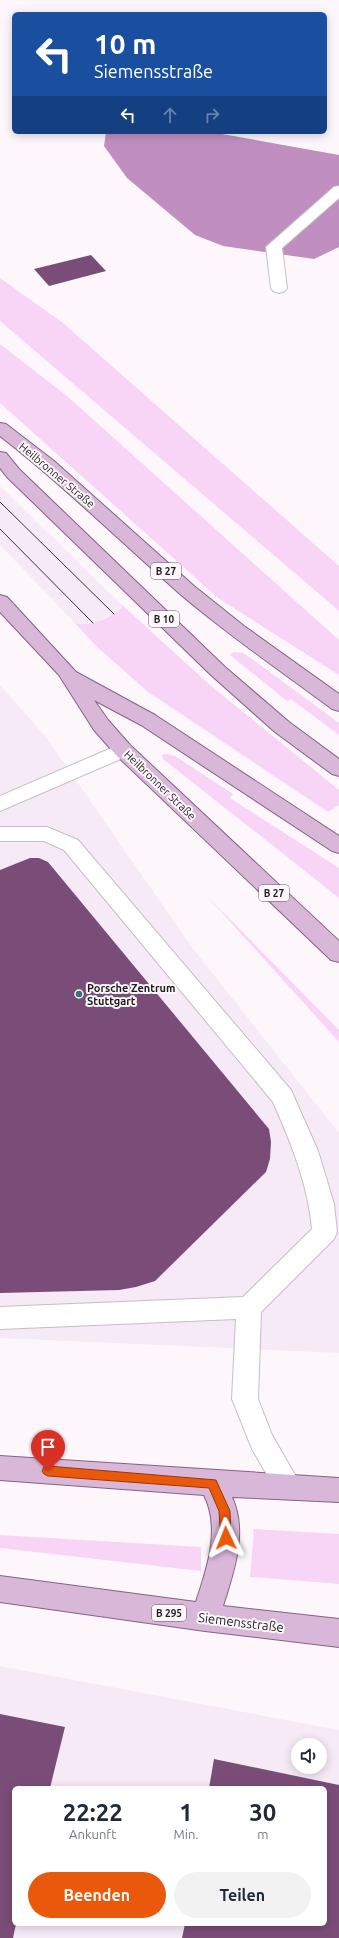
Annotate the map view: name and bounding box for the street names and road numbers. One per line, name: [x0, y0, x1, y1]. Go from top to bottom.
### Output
street label: Heilbronner Straße: [17, 440, 97, 510]
road number: B 27: [151, 563, 181, 579]
road number: B 10: [149, 611, 179, 627]
street label: Heilbronner Straße: [122, 748, 198, 822]
road number: B 27: [259, 885, 289, 901]
road number: B 295: [152, 1605, 186, 1621]
street label: Siemensstraße: [197, 1610, 285, 1634]

